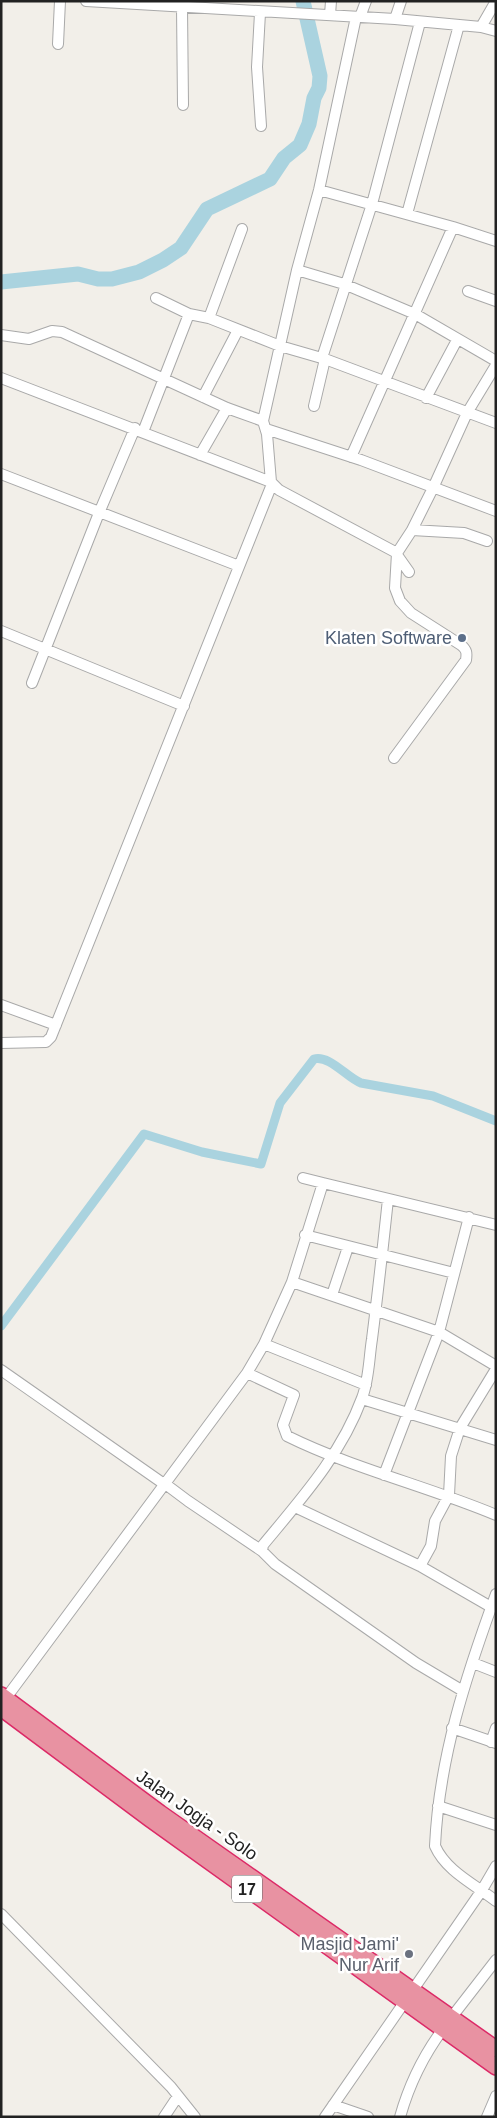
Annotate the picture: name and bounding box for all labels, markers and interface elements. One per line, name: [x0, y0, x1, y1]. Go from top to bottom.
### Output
place label: Klaten Software: [325, 628, 452, 648]
marker: Klaten Software: [456, 632, 468, 644]
street label: Jalan Jogja - Solo: [133, 1766, 261, 1864]
road number: 17: [232, 1876, 262, 1902]
place label: Masjid Jami' Nur Arif: [301, 1934, 400, 1975]
marker: Masjid Jami' Nur Arif: [403, 1948, 415, 1960]

